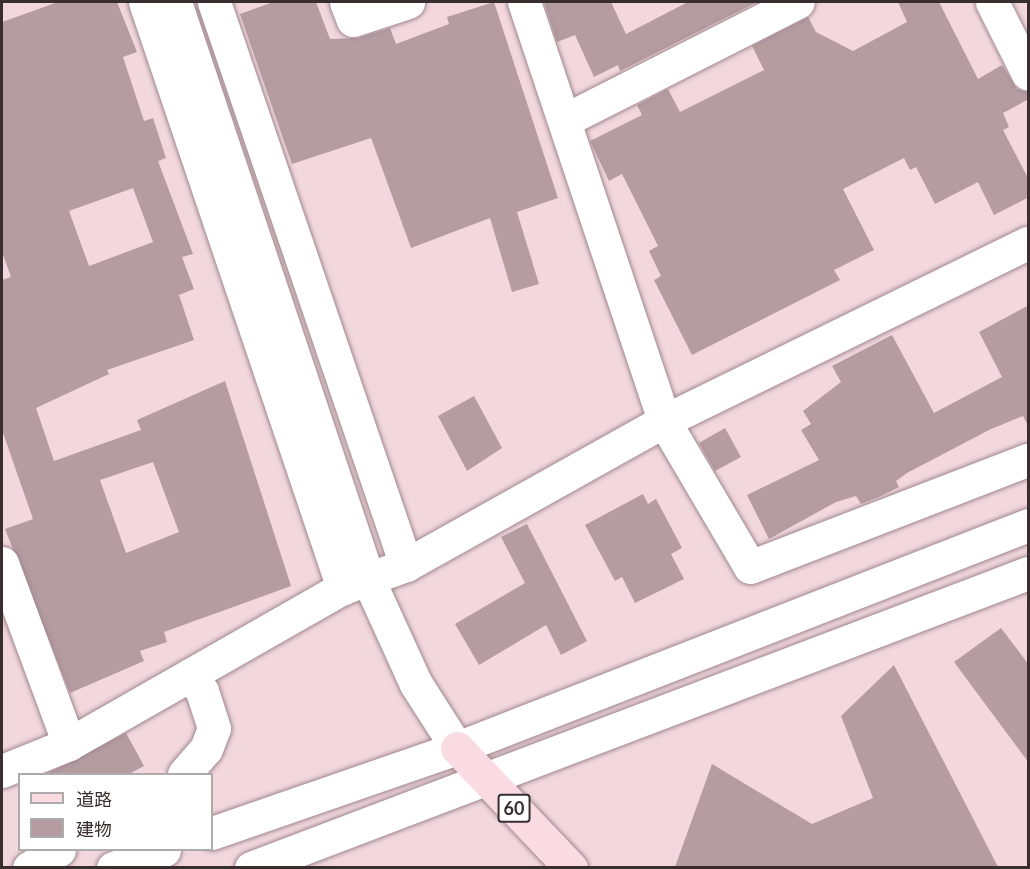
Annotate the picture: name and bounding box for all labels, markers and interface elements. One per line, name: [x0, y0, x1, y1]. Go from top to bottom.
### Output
legend: [18, 773, 213, 851]
text: 道路: [76, 788, 112, 810]
road number: 60: [498, 793, 530, 823]
text: 建物: [76, 818, 112, 840]

